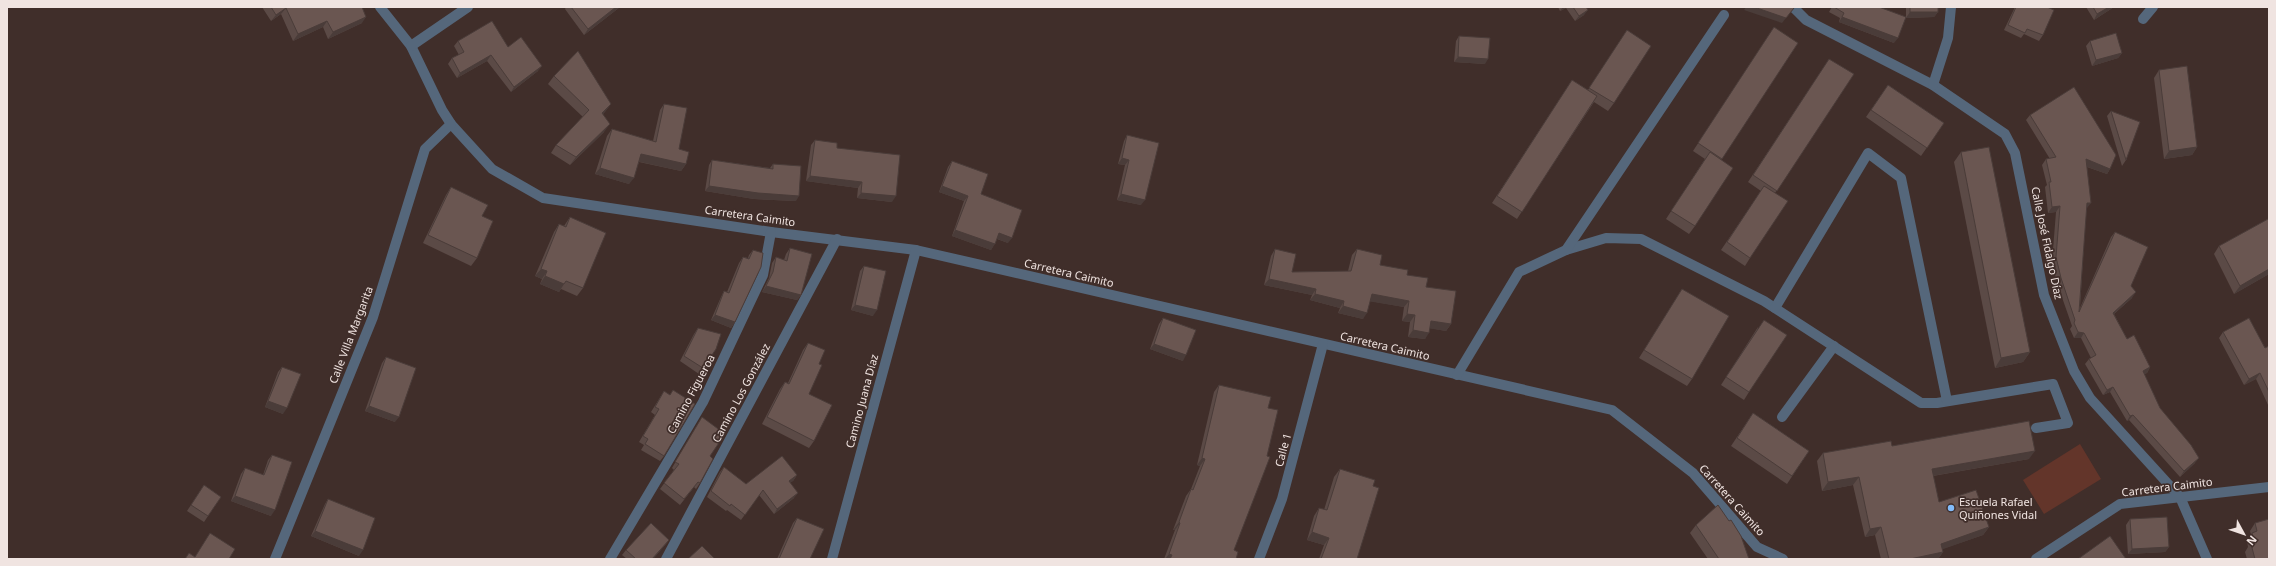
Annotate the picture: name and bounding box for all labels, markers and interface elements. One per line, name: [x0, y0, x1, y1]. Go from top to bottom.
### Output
street label: Calle José Fidalgo Díaz: [2028, 185, 2067, 301]
street label: Carretera Caimito: [704, 202, 797, 229]
street label: Carretera Caimito: [1023, 255, 1116, 290]
street label: Calle Villa Margarita: [325, 284, 376, 386]
street label: Carretera Caimito: [1339, 328, 1432, 363]
street label: Camino Los González: [708, 341, 773, 445]
street label: Camino Figueroa: [663, 351, 718, 436]
street label: Camino Juana Díaz: [842, 352, 881, 449]
street label: Calle 1: [1271, 431, 1294, 468]
street label: Carretera Caimito: [1696, 461, 1769, 539]
street label: Carretera Caimito: [2121, 473, 2214, 500]
place label: Escuela Rafael Quiñones Vidal: [1959, 494, 2037, 522]
marker: Escuela Rafael Quiñones Vidal: [1946, 503, 1956, 513]
north arrow: [2224, 514, 2264, 554]
text: N: [2243, 532, 2261, 549]

